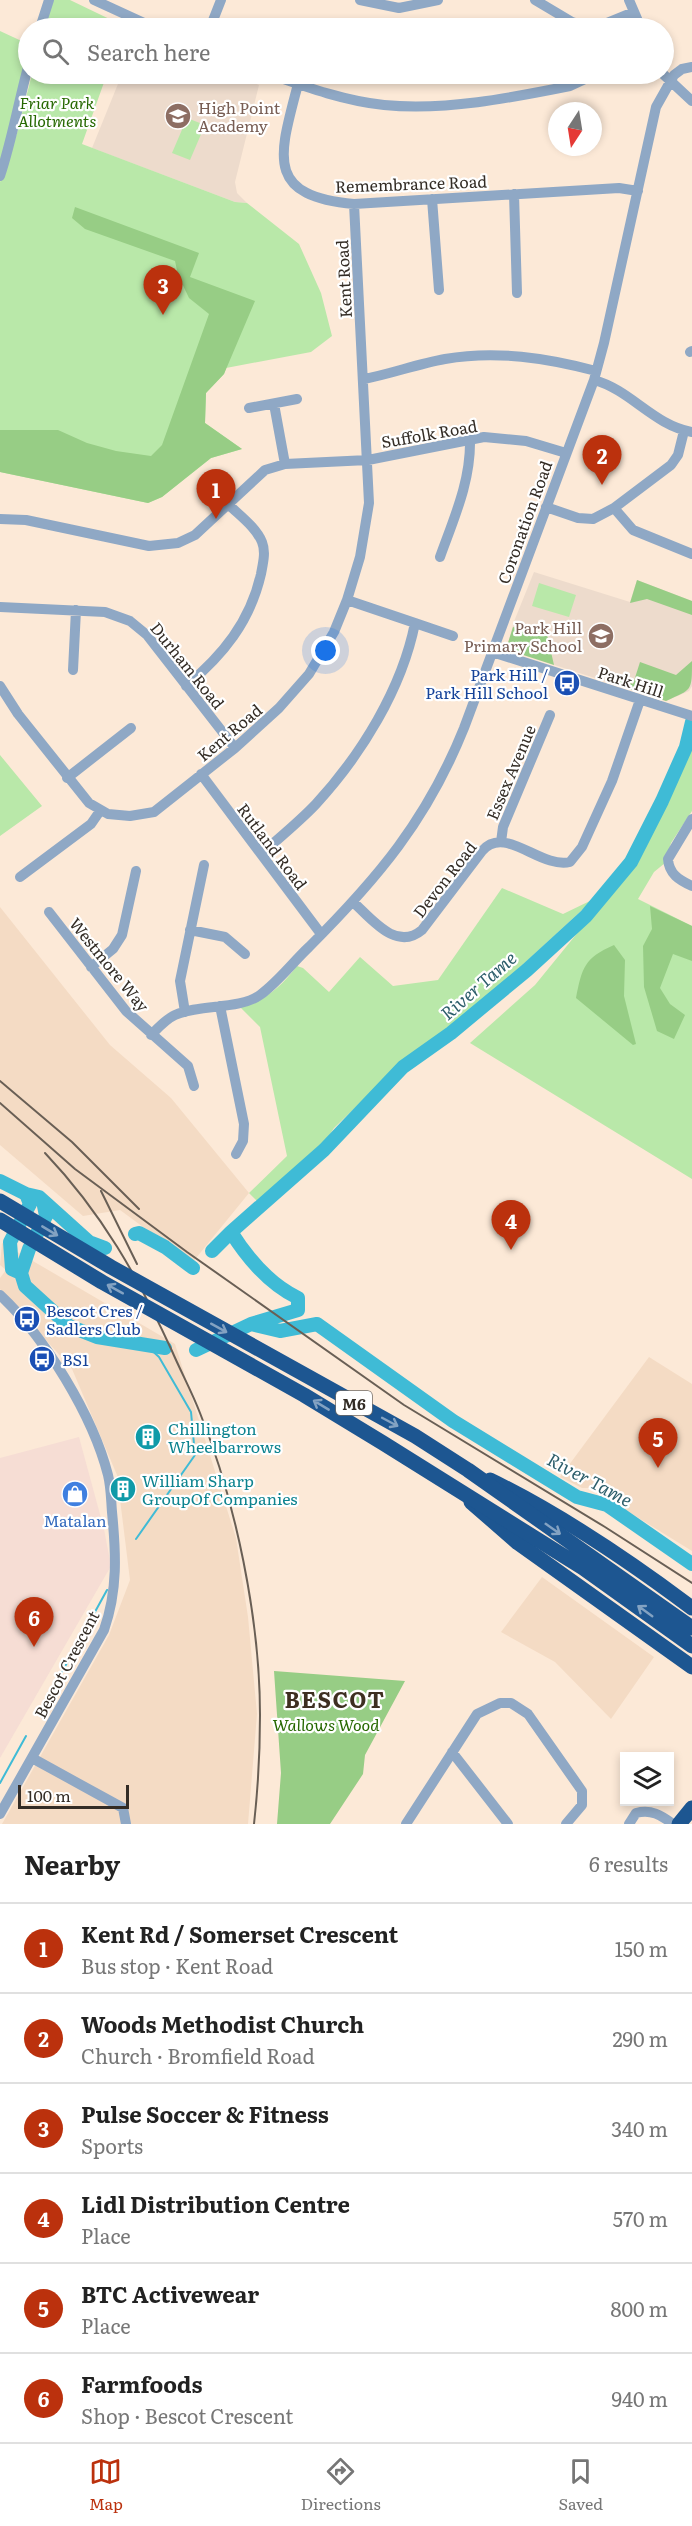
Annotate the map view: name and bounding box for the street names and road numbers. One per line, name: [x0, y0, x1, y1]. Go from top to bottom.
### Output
street label: Remembrance Road: [335, 168, 488, 198]
street label: Kent Road: [329, 239, 357, 319]
street label: Suffolk Road: [379, 413, 479, 453]
street label: Coronation Road: [491, 457, 557, 587]
street label: Durham Road: [145, 616, 231, 714]
street label: Park Hill: [595, 659, 667, 703]
street label: Kent Road: [191, 697, 267, 766]
street label: Essex Avenue: [479, 721, 541, 823]
street label: Rutland Road: [232, 798, 314, 895]
street label: Devon Road: [406, 836, 482, 922]
street label: Westmore Way: [64, 912, 156, 1017]
road number: M6: [336, 1391, 372, 1415]
street label: Bescot Crescent: [27, 1605, 105, 1722]

